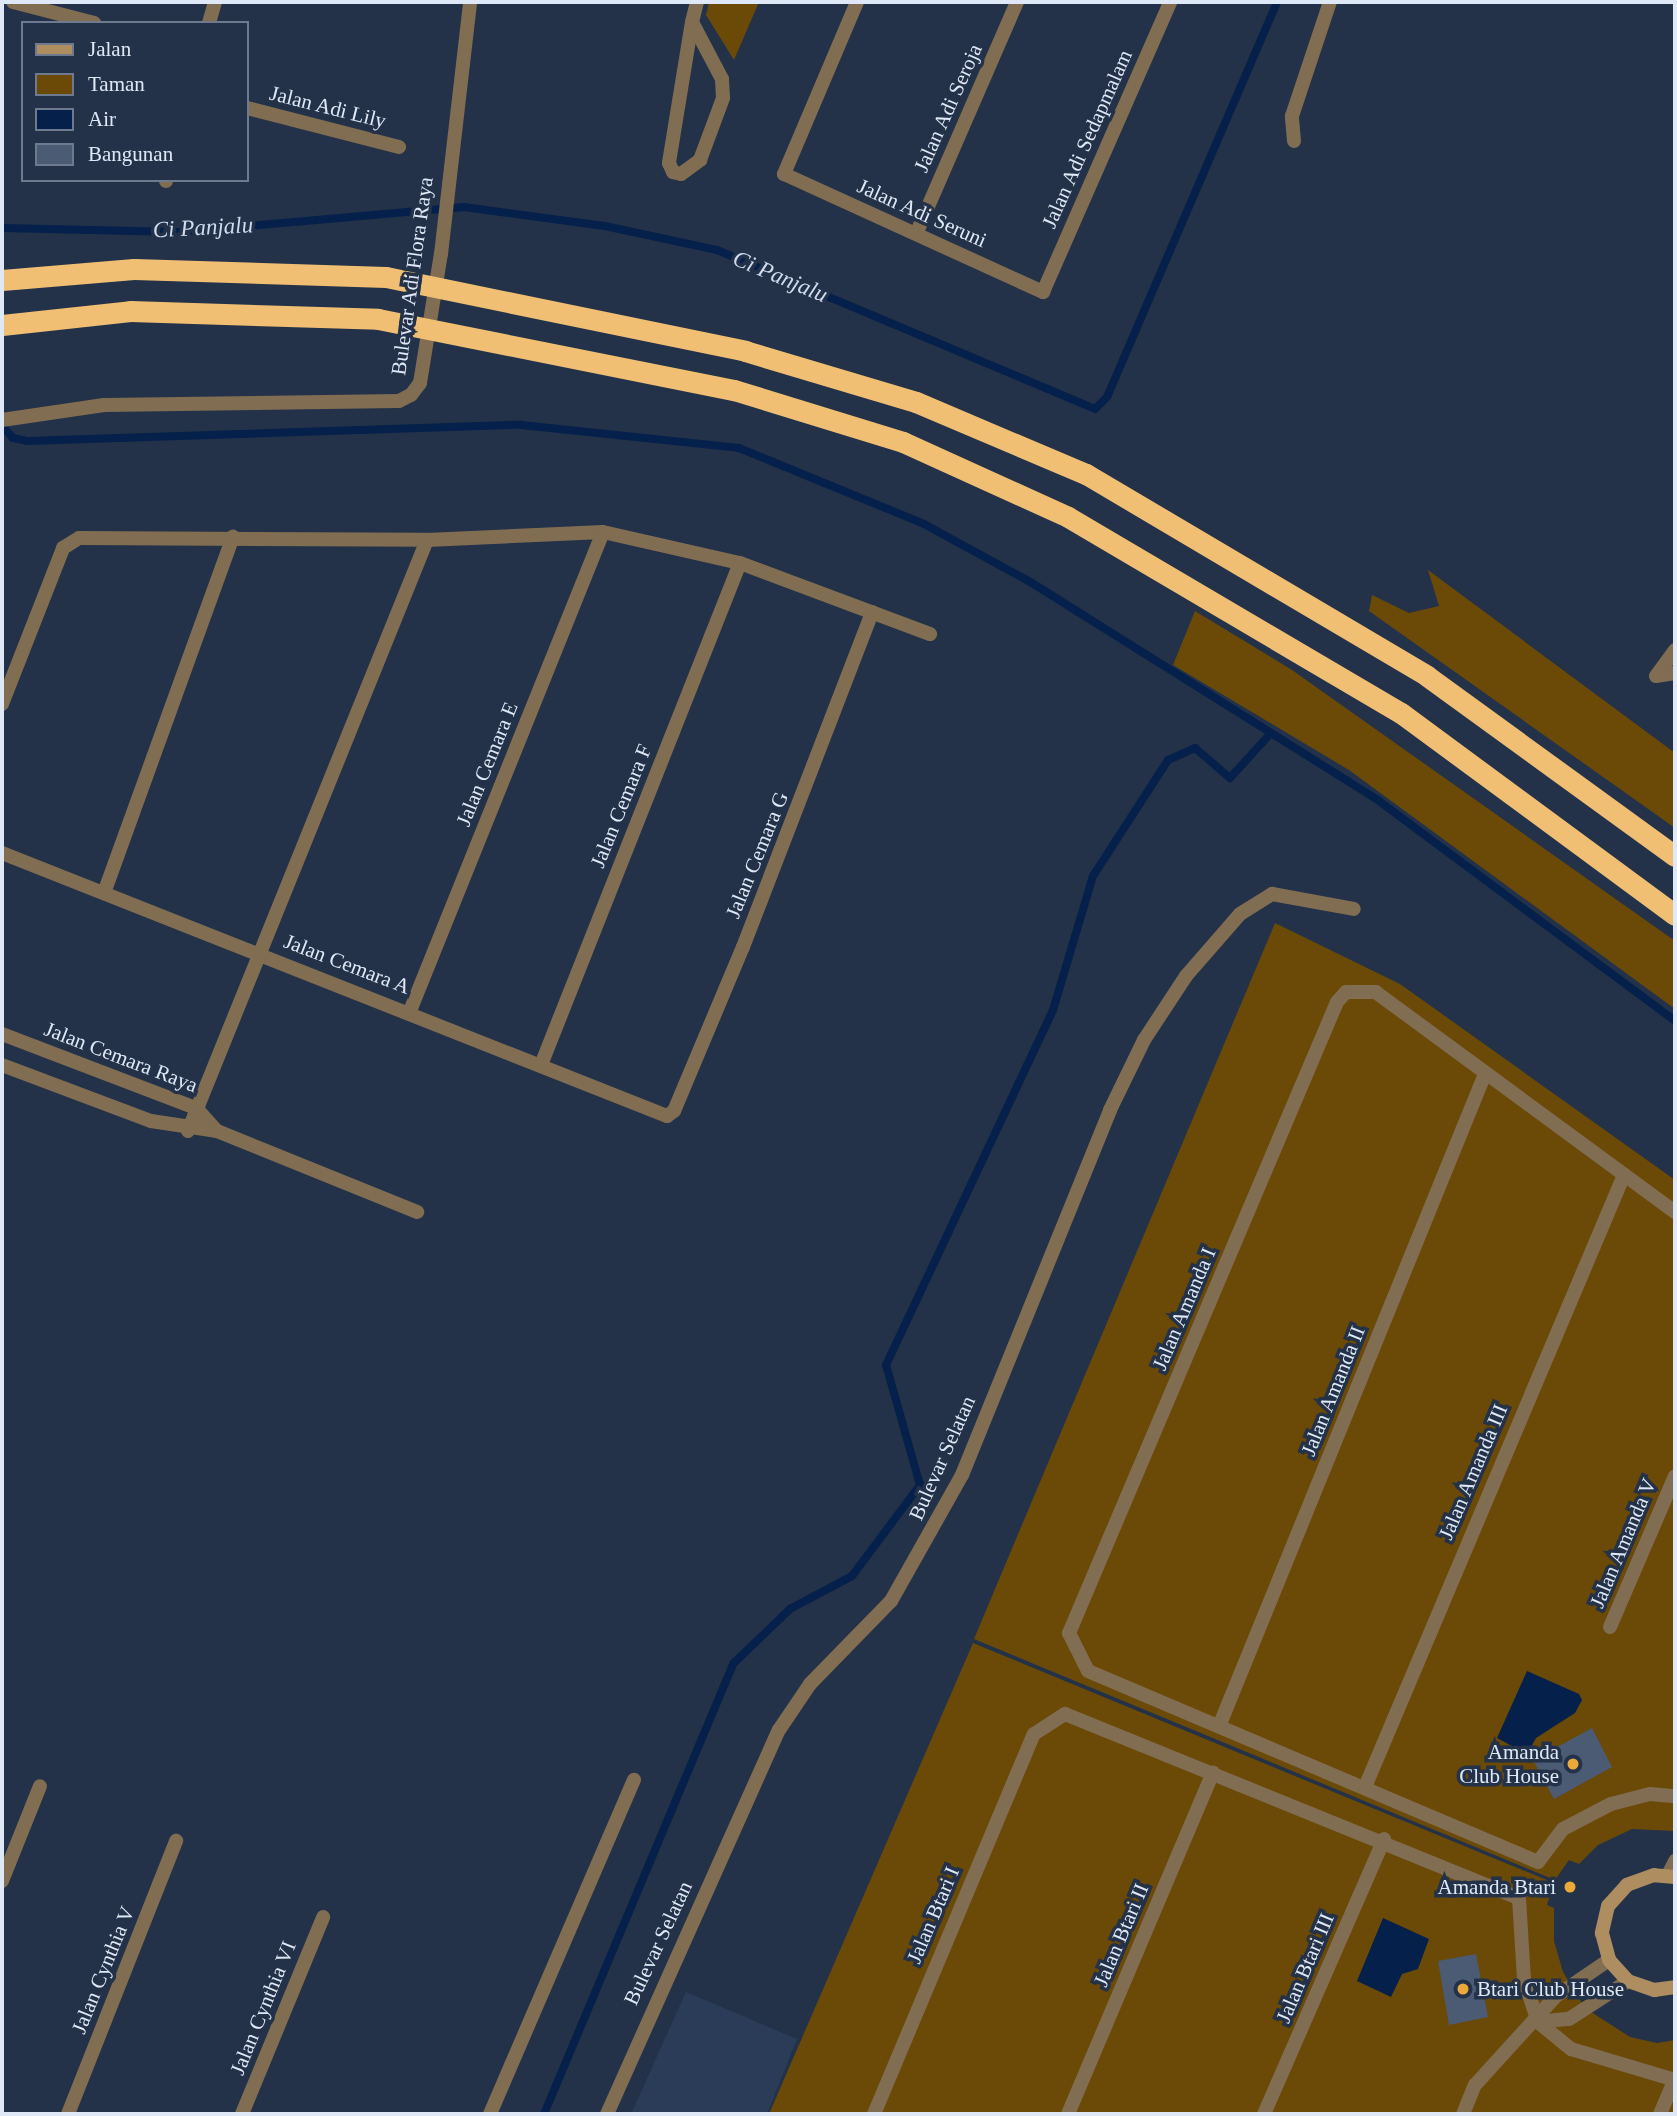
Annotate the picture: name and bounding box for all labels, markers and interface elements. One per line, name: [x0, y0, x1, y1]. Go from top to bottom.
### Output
legend: [21, 21, 248, 182]
text: Jalan: [88, 37, 131, 61]
street label: Jalan Adi Seroja: [908, 39, 988, 177]
street label: Jalan Adi Sedapmalam: [1036, 45, 1138, 233]
text: Taman: [88, 72, 145, 96]
street label: Jalan Adi Lily: [267, 80, 389, 134]
text: Air: [88, 107, 116, 131]
text: Bangunan: [88, 142, 173, 166]
street label: Jalan Adi Seruni: [853, 173, 991, 253]
street label: Bulevar Adi Flora Raya: [386, 175, 438, 377]
water label: Ci Panjalu: [152, 212, 254, 244]
water label: Ci Panjalu: [728, 245, 832, 309]
street label: Jalan Cemara E: [451, 698, 523, 830]
street label: Jalan Cemara F: [585, 741, 657, 871]
street label: Jalan Cemara G: [720, 788, 794, 922]
street label: Jalan Cemara A: [280, 928, 414, 1000]
street label: Jalan Cemara Raya: [41, 1016, 201, 1098]
street label: Jalan Amanda I: [1147, 1243, 1221, 1375]
street label: Jalan Amanda II: [1295, 1322, 1371, 1460]
street label: Bulevar Selatan: [903, 1392, 981, 1524]
street label: Jalan Amanda III: [1433, 1400, 1513, 1544]
street label: Jalan Amanda V: [1584, 1474, 1662, 1612]
place label: Amanda Club House: [1459, 1739, 1559, 1789]
marker: Amanda Club House: [1565, 1756, 1581, 1772]
street label: Jalan Btari I: [901, 1863, 965, 1967]
place label: Amanda Btari: [1438, 1874, 1556, 1900]
street label: Bulevar Selatan: [618, 1877, 698, 2009]
marker: Amanda Btari: [1562, 1879, 1578, 1895]
street label: Jalan Btari II: [1088, 1880, 1154, 1990]
street label: Jalan Cynthia V: [66, 1903, 140, 2037]
street label: Jalan Btari III: [1271, 1909, 1339, 2027]
street label: Jalan Cynthia VI: [225, 1937, 301, 2079]
place label: Btari Club House: [1477, 1976, 1624, 2002]
marker: Btari Club House: [1455, 1981, 1471, 1997]

